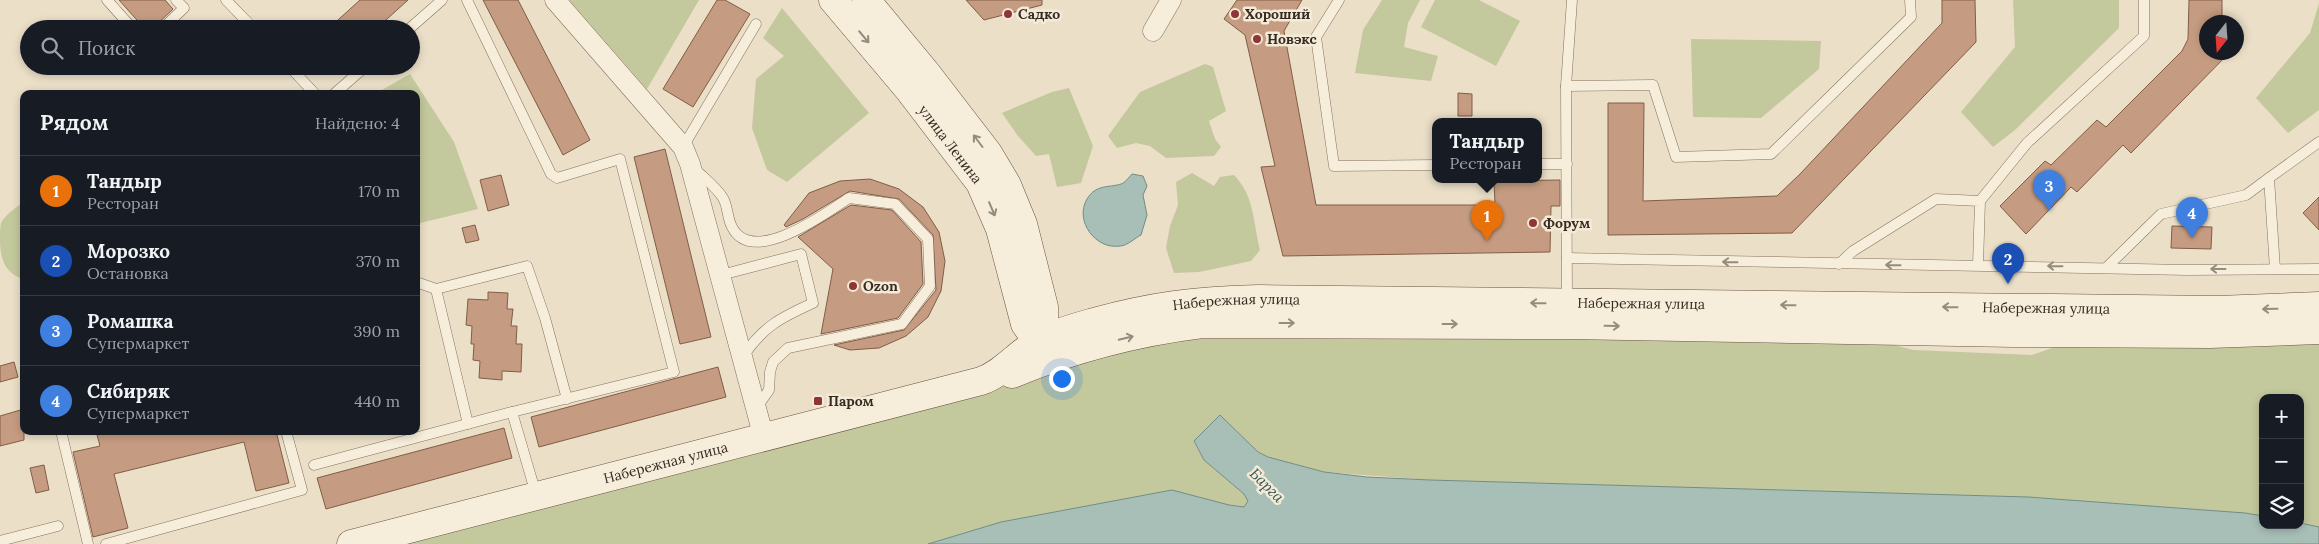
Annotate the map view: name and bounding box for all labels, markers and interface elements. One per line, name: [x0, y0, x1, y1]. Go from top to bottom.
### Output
place label: Садко: [1018, 5, 1060, 23]
place label: Хороший: [1245, 5, 1310, 23]
marker: Садко: [1002, 8, 1014, 20]
marker: Хороший: [1229, 8, 1241, 20]
north arrow: [2199, 15, 2244, 60]
search box: [20, 20, 420, 75]
place label: Новэкс: [1267, 30, 1317, 48]
one-way arrow: [859, 31, 870, 44]
marker: Новэкс: [1251, 33, 1263, 45]
icon: search: [38, 34, 66, 62]
text: Поиск: [78, 36, 135, 60]
street label: улица Ленина: [915, 101, 986, 187]
text: Рядом: [40, 109, 109, 136]
text: Найдено: 4: [315, 113, 400, 133]
popup: [1432, 118, 1542, 183]
text: Тандыр: [1450, 129, 1524, 153]
one-way arrow: [973, 135, 984, 148]
text: Ресторан: [1450, 153, 1521, 173]
text: Тандыр: [87, 169, 162, 193]
pin: 3: [2033, 170, 2065, 211]
text: 1: [53, 181, 59, 201]
text: 170 m: [358, 181, 400, 201]
text: Ресторан: [87, 193, 159, 213]
pin: 4: [2176, 197, 2208, 238]
pin: 1: [1471, 200, 1503, 241]
one-way arrow: [988, 201, 998, 216]
place label: Форум: [1543, 214, 1590, 232]
marker: Форум: [1527, 217, 1539, 229]
text: Морозко: [87, 239, 170, 263]
pin: 2: [1992, 243, 2024, 284]
text: 2: [52, 251, 60, 271]
text: 370 m: [356, 251, 400, 271]
one-way arrow: [1723, 257, 1739, 266]
one-way arrow: [1885, 260, 1902, 270]
one-way arrow: [2048, 261, 2064, 271]
text: Остановка: [87, 263, 169, 283]
one-way arrow: [2210, 264, 2226, 274]
place label: Ozon: [863, 277, 898, 295]
marker: Ozon: [847, 280, 859, 292]
street label: Набережная улица: [1171, 290, 1300, 314]
street label: Набережная улица: [1577, 294, 1705, 313]
one-way arrow: [1530, 298, 1546, 308]
street label: Набережная улица: [1982, 298, 2110, 318]
one-way arrow: [1780, 300, 1796, 310]
one-way arrow: [1943, 302, 1959, 312]
one-way arrow: [2263, 304, 2279, 314]
text: Ромашка: [87, 309, 173, 333]
one-way arrow: [1279, 318, 1295, 328]
one-way arrow: [1442, 319, 1458, 329]
text: 3: [52, 321, 60, 341]
text: 390 m: [353, 321, 400, 341]
one-way arrow: [1604, 321, 1620, 331]
text: Супермаркет: [87, 333, 189, 353]
one-way arrow: [1118, 333, 1134, 342]
your location: [1049, 366, 1075, 392]
text: Сибиряк: [87, 379, 170, 403]
text: 4: [52, 391, 60, 411]
text: 440 m: [354, 391, 400, 411]
place label: Паром: [828, 392, 874, 410]
map controls: [2259, 394, 2304, 529]
button: +: [2259, 394, 2304, 439]
marker: Паром: [812, 395, 824, 407]
text: Супермаркет: [87, 403, 189, 423]
street label: Набережная улица: [602, 438, 730, 487]
button: −: [2259, 439, 2304, 484]
water label: Барга: [1246, 464, 1289, 507]
button: layers: [2259, 484, 2304, 529]

